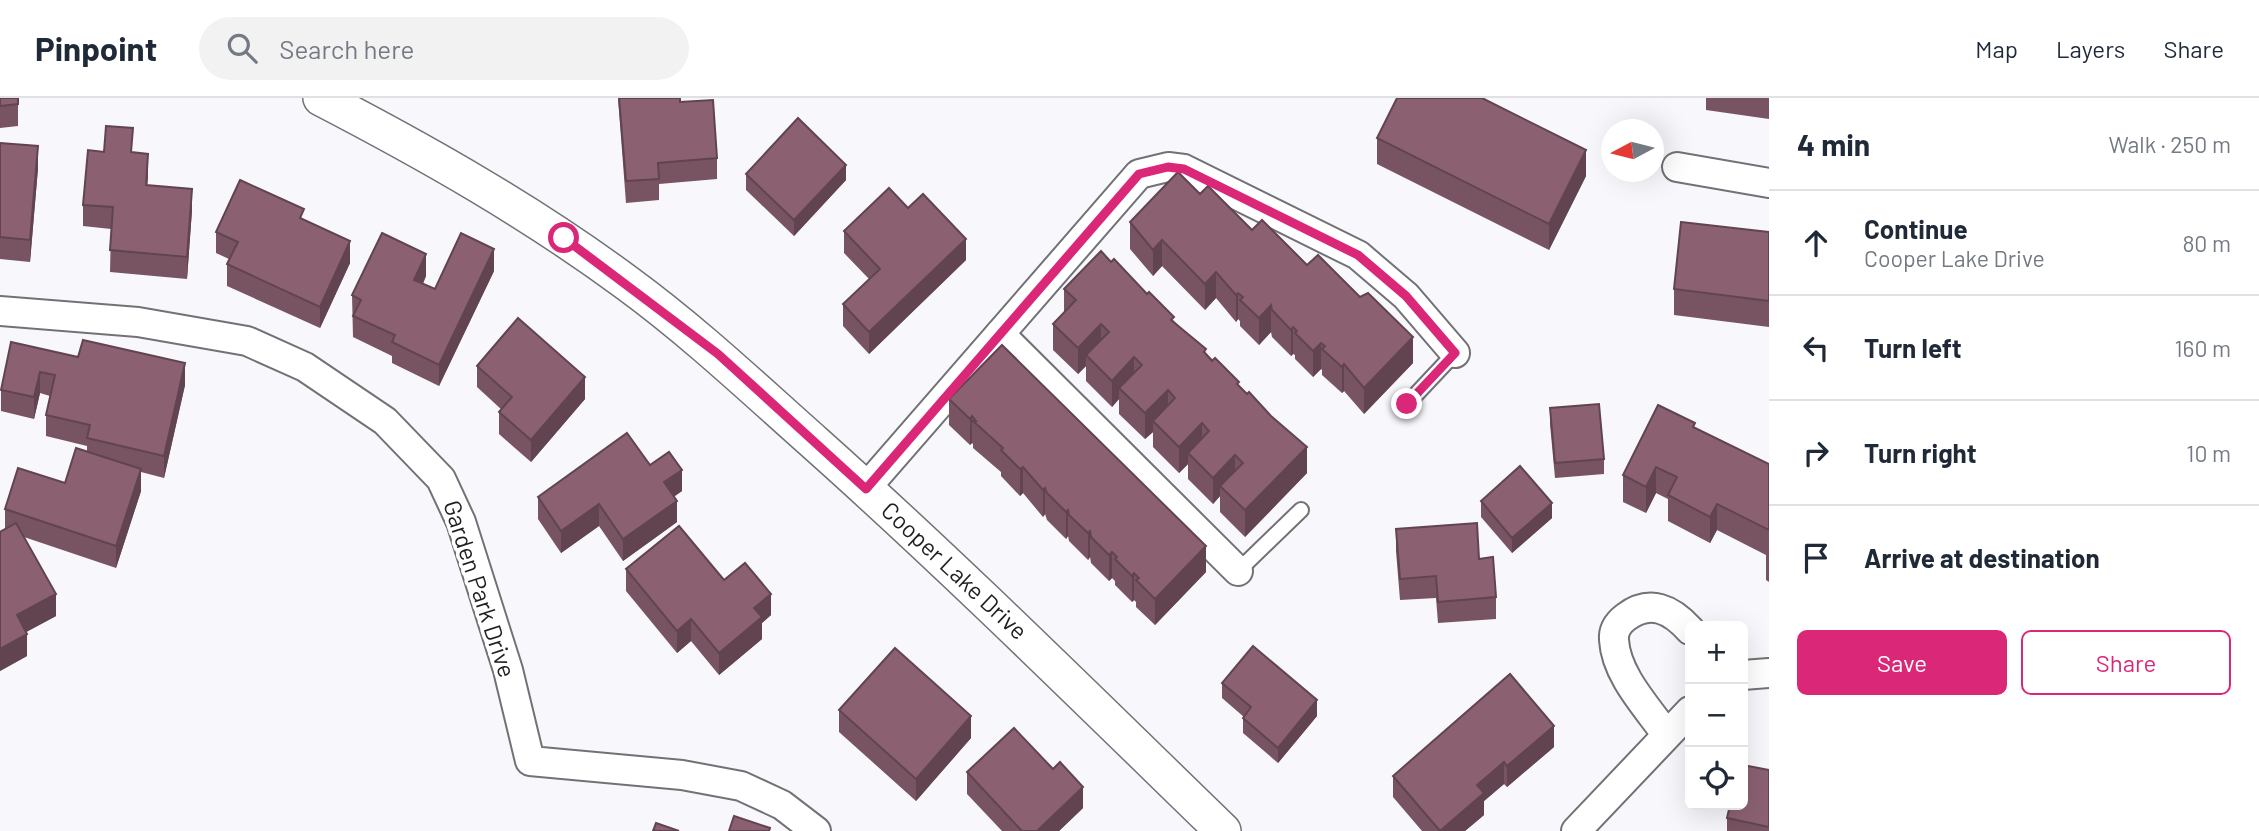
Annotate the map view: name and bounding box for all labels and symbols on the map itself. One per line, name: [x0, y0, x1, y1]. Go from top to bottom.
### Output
north arrow: [1601, 119, 1664, 182]
route start: [548, 222, 579, 253]
route end: [1391, 388, 1422, 419]
street label: Cooper Lake Drive: [876, 495, 1034, 645]
street label: Garden Park Drive: [438, 496, 523, 681]

